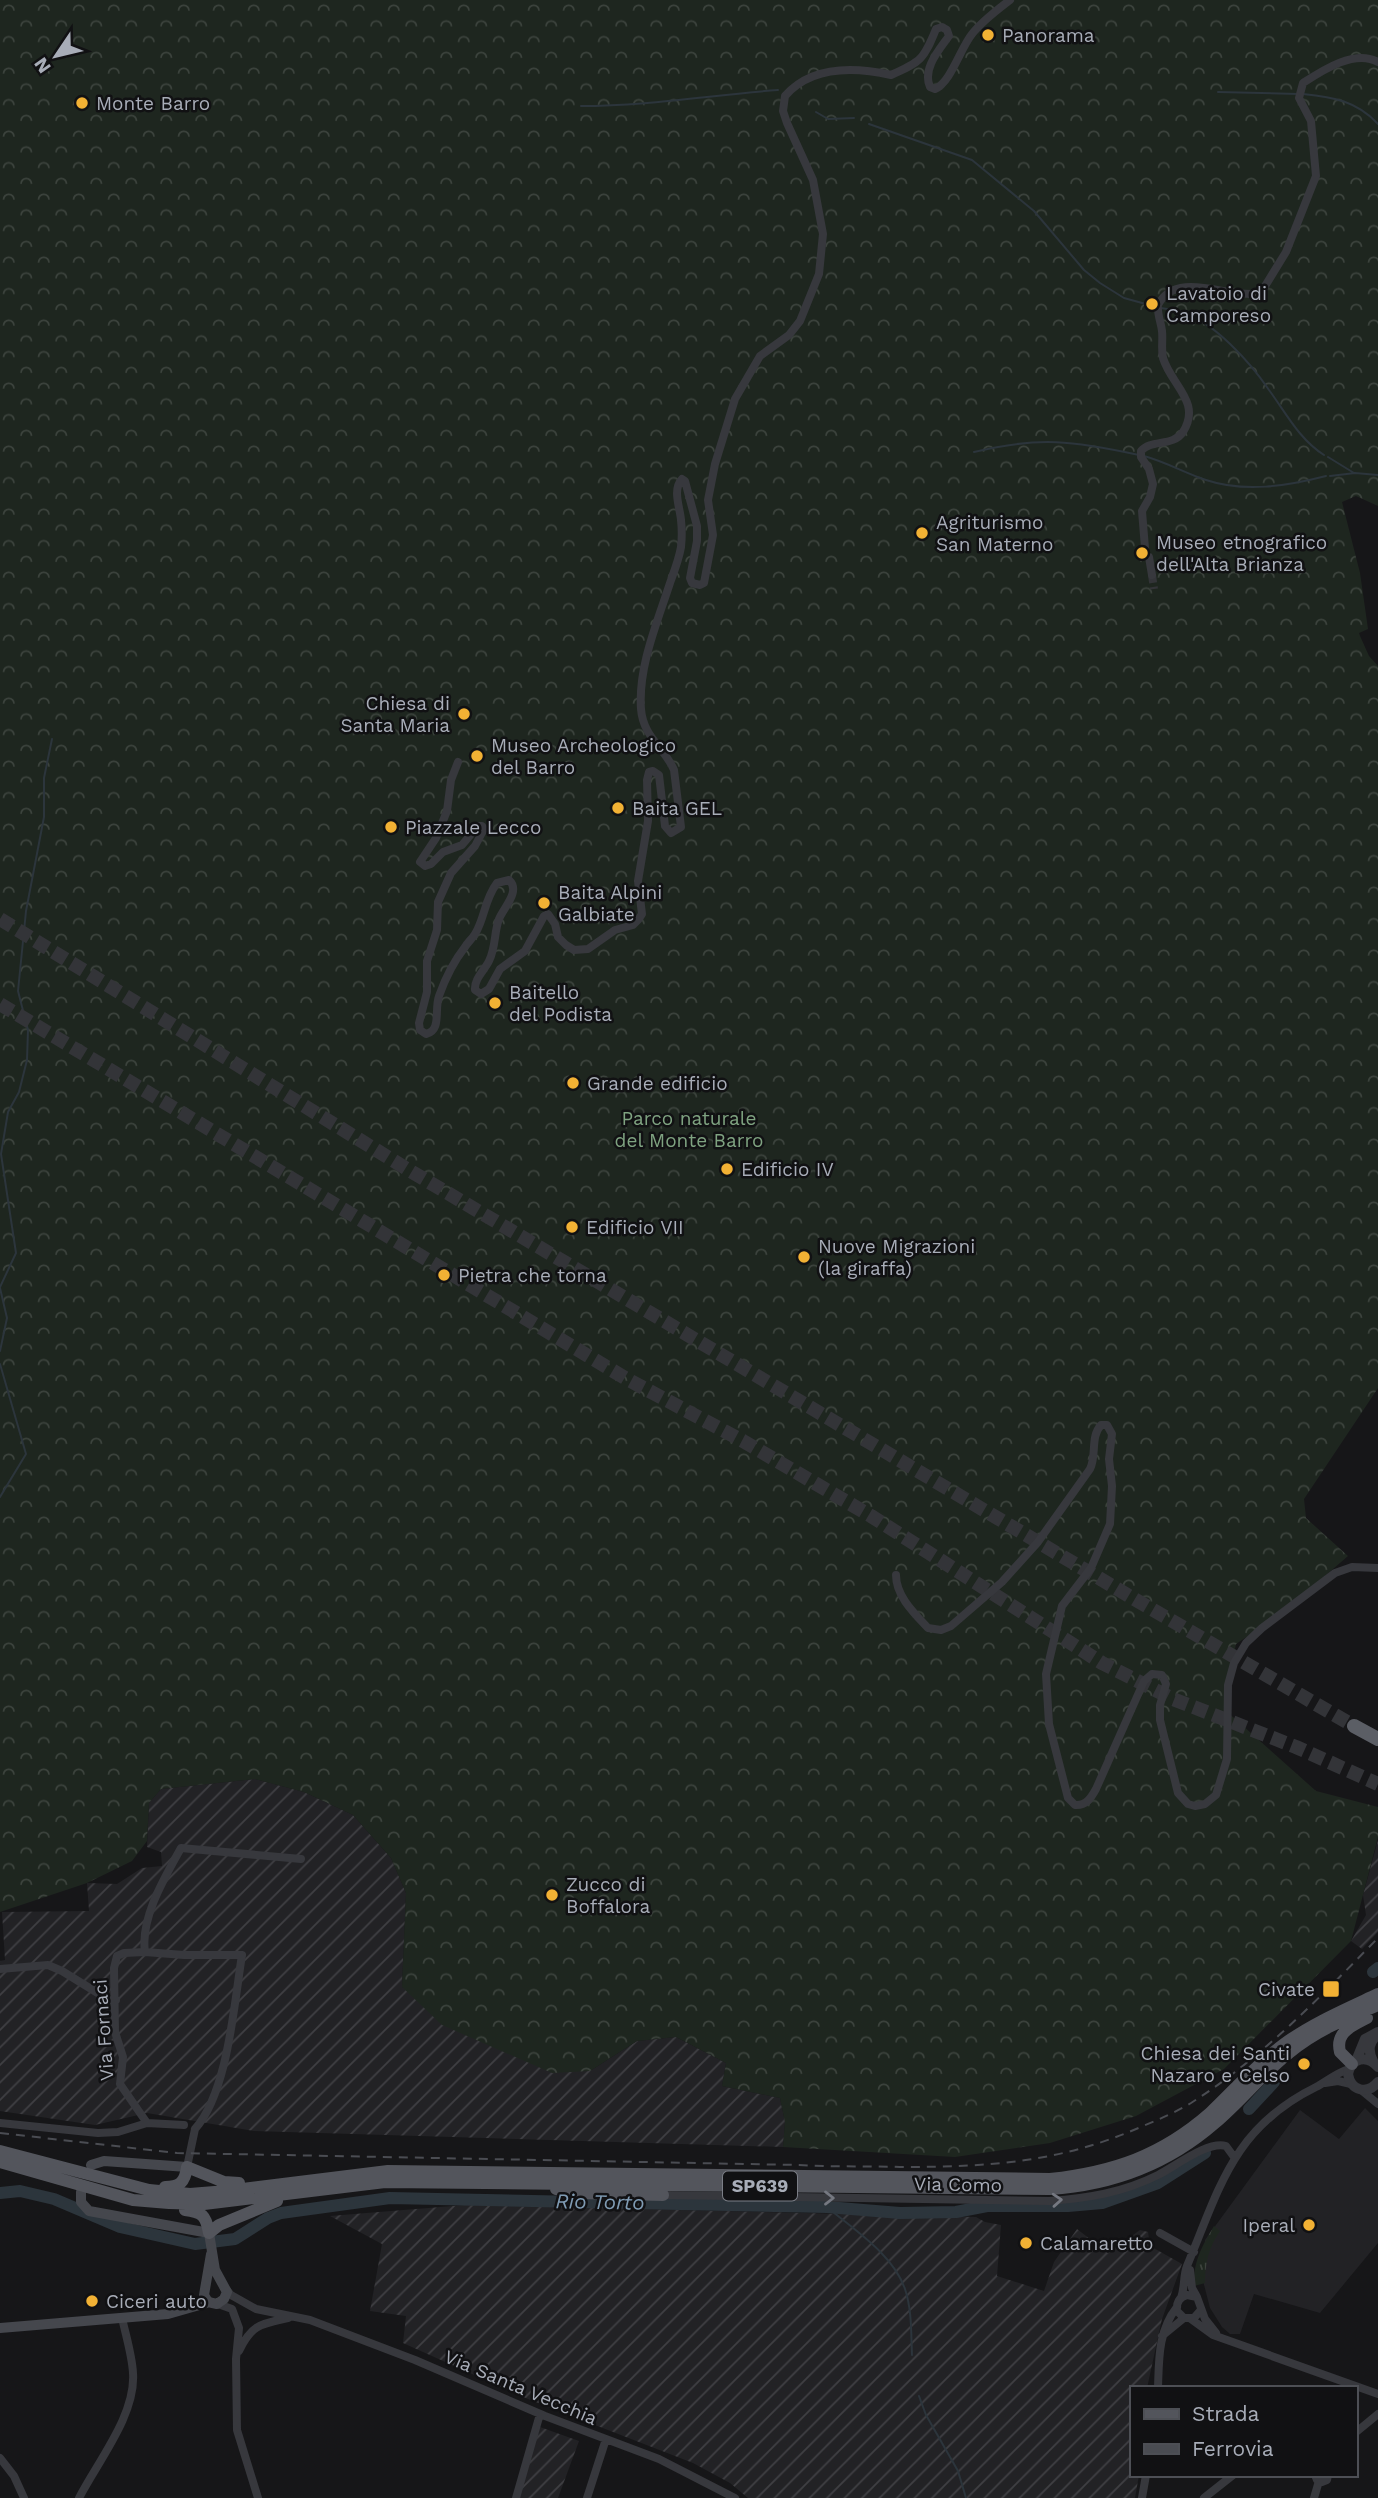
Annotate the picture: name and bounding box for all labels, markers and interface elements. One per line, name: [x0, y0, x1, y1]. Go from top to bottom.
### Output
north arrow: [21, 21, 91, 91]
place label: Panorama: [1002, 24, 1095, 47]
marker: Panorama: [980, 27, 996, 43]
text: N: [29, 53, 56, 78]
place label: Monte Barro: [96, 92, 210, 115]
marker: Monte Barro: [74, 95, 90, 111]
place label: Lavatoio di Camporeso: [1166, 282, 1271, 327]
marker: Lavatoio di Camporeso: [1144, 296, 1160, 312]
place label: Agriturismo San Materno: [936, 511, 1053, 556]
marker: Agriturismo San Materno: [914, 525, 930, 541]
place label: Museo etnografico dell'Alta Brianza: [1156, 531, 1327, 576]
marker: Museo etnografico dell'Alta Brianza: [1134, 545, 1150, 561]
place label: Chiesa di Santa Maria: [340, 692, 450, 737]
marker: Chiesa di Santa Maria: [456, 706, 472, 722]
place label: Museo Archeologico del Barro: [491, 734, 676, 779]
marker: Museo Archeologico del Barro: [469, 748, 485, 764]
place label: Baita GEL: [632, 797, 722, 820]
marker: Baita GEL: [610, 800, 626, 816]
place label: Piazzale Lecco: [405, 816, 541, 839]
marker: Piazzale Lecco: [383, 819, 399, 835]
place label: Baita Alpini Galbiate: [558, 881, 662, 926]
marker: Baita Alpini Galbiate: [536, 895, 552, 911]
place label: Baitello del Podista: [509, 981, 612, 1026]
marker: Baitello del Podista: [487, 995, 503, 1011]
place label: Grande edificio: [587, 1072, 728, 1095]
marker: Grande edificio: [565, 1075, 581, 1091]
park label: Parco naturale del Monte Barro: [615, 1107, 763, 1152]
place label: Edificio IV: [741, 1158, 834, 1181]
marker: Edificio IV: [719, 1161, 735, 1177]
place label: Edificio VII: [586, 1216, 684, 1239]
marker: Edificio VII: [564, 1219, 580, 1235]
place label: Nuove Migrazioni (la giraffa): [818, 1235, 975, 1280]
marker: Nuove Migrazioni (la giraffa): [796, 1249, 812, 1265]
place label: Pietra che torna: [458, 1264, 607, 1287]
marker: Pietra che torna: [436, 1267, 452, 1283]
place label: Zucco di Boffalora: [566, 1873, 650, 1918]
marker: Zucco di Boffalora: [544, 1887, 560, 1903]
street label: Via Fornaci: [88, 1978, 119, 2082]
place label: Civate: [1258, 1978, 1315, 2001]
marker: Civate: [1321, 1979, 1341, 1999]
place label: Chiesa dei Santi Nazaro e Celso: [1141, 2042, 1290, 2087]
marker: Chiesa dei Santi Nazaro e Celso: [1296, 2056, 1312, 2072]
road number: SP639: [723, 2172, 797, 2200]
street label: Via Como: [914, 2172, 1002, 2197]
water label: Rio Torto: [555, 2188, 645, 2215]
one-way arrow: [825, 2190, 835, 2206]
one-way arrow: [1052, 2193, 1063, 2208]
place label: Iperal: [1243, 2214, 1295, 2237]
marker: Iperal: [1301, 2217, 1317, 2233]
place label: Calamaretto: [1040, 2232, 1153, 2255]
marker: Calamaretto: [1018, 2235, 1034, 2251]
place label: Ciceri auto: [106, 2290, 207, 2313]
marker: Ciceri auto: [84, 2293, 100, 2309]
street label: Via Santa Vecchia: [441, 2345, 601, 2430]
legend: [1130, 2386, 1357, 2477]
text: Strada: [1192, 2401, 1260, 2426]
text: Ferrovia: [1192, 2436, 1274, 2461]

